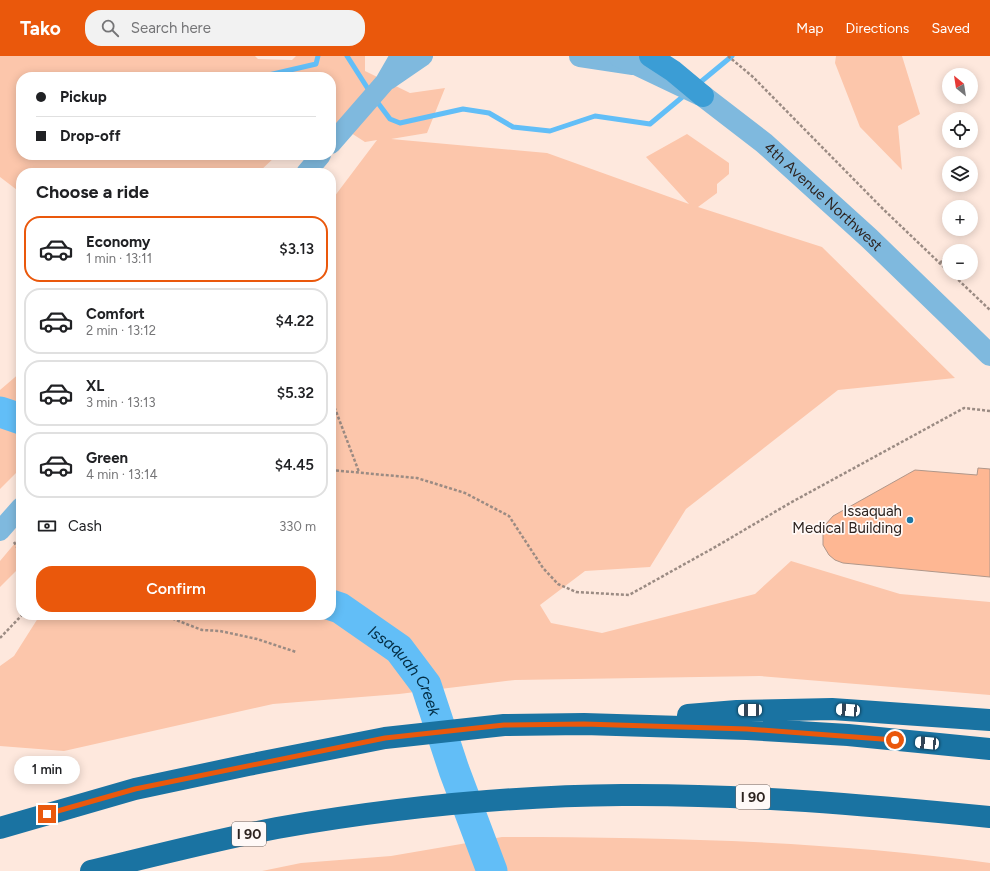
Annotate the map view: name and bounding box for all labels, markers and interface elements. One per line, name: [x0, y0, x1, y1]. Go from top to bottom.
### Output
search box: [85, 10, 365, 46]
text: Tako: [20, 17, 61, 40]
icon: search: [99, 17, 121, 39]
text: Search here: [131, 19, 211, 37]
text: Map: [796, 20, 824, 37]
text: Directions: [846, 20, 909, 37]
text: Saved: [931, 20, 970, 37]
north arrow: [942, 68, 978, 104]
map controls: [942, 68, 978, 280]
text: Pickup: [60, 88, 107, 106]
button: locate: [942, 112, 978, 148]
text: Drop-off: [60, 127, 121, 145]
street label: 4th Avenue Northwest: [760, 139, 886, 255]
button: layers: [942, 156, 978, 192]
text: Choose a ride: [36, 181, 149, 203]
button: +: [942, 200, 978, 236]
icon: car: [38, 231, 74, 267]
text: Economy: [86, 233, 151, 251]
text: $3.13: [279, 240, 314, 258]
button: −: [942, 244, 978, 280]
text: 1 min · 13:11: [86, 251, 152, 266]
icon: car: [38, 303, 74, 339]
text: Comfort: [86, 305, 145, 323]
text: $4.22: [276, 312, 314, 330]
text: 2 min · 13:12: [86, 323, 156, 338]
icon: car: [38, 375, 74, 411]
text: XL: [86, 377, 104, 395]
text: $5.32: [277, 384, 314, 402]
text: 3 min · 13:13: [86, 395, 156, 410]
icon: car: [38, 447, 74, 483]
text: Green: [86, 449, 128, 467]
text: $4.45: [275, 456, 314, 474]
text: 4 min · 13:14: [86, 467, 158, 482]
place label: Issaquah Medical Building: [792, 502, 902, 537]
icon: cash: [36, 515, 58, 537]
marker: Issaquah Medical Building: [905, 515, 915, 525]
text: Cash: [68, 517, 102, 535]
text: 330 m: [279, 519, 316, 534]
button: Confirm: [36, 566, 316, 612]
water label: Issaquah Creek: [364, 621, 445, 719]
car: [836, 703, 860, 717]
car: [738, 704, 762, 716]
route start: [886, 731, 904, 749]
car: [915, 736, 939, 750]
callout: 1 min: [14, 756, 80, 784]
text: 1 min: [32, 762, 62, 777]
road number: I 90: [736, 785, 770, 809]
route end: [38, 805, 56, 823]
road number: I 90: [232, 822, 266, 846]

